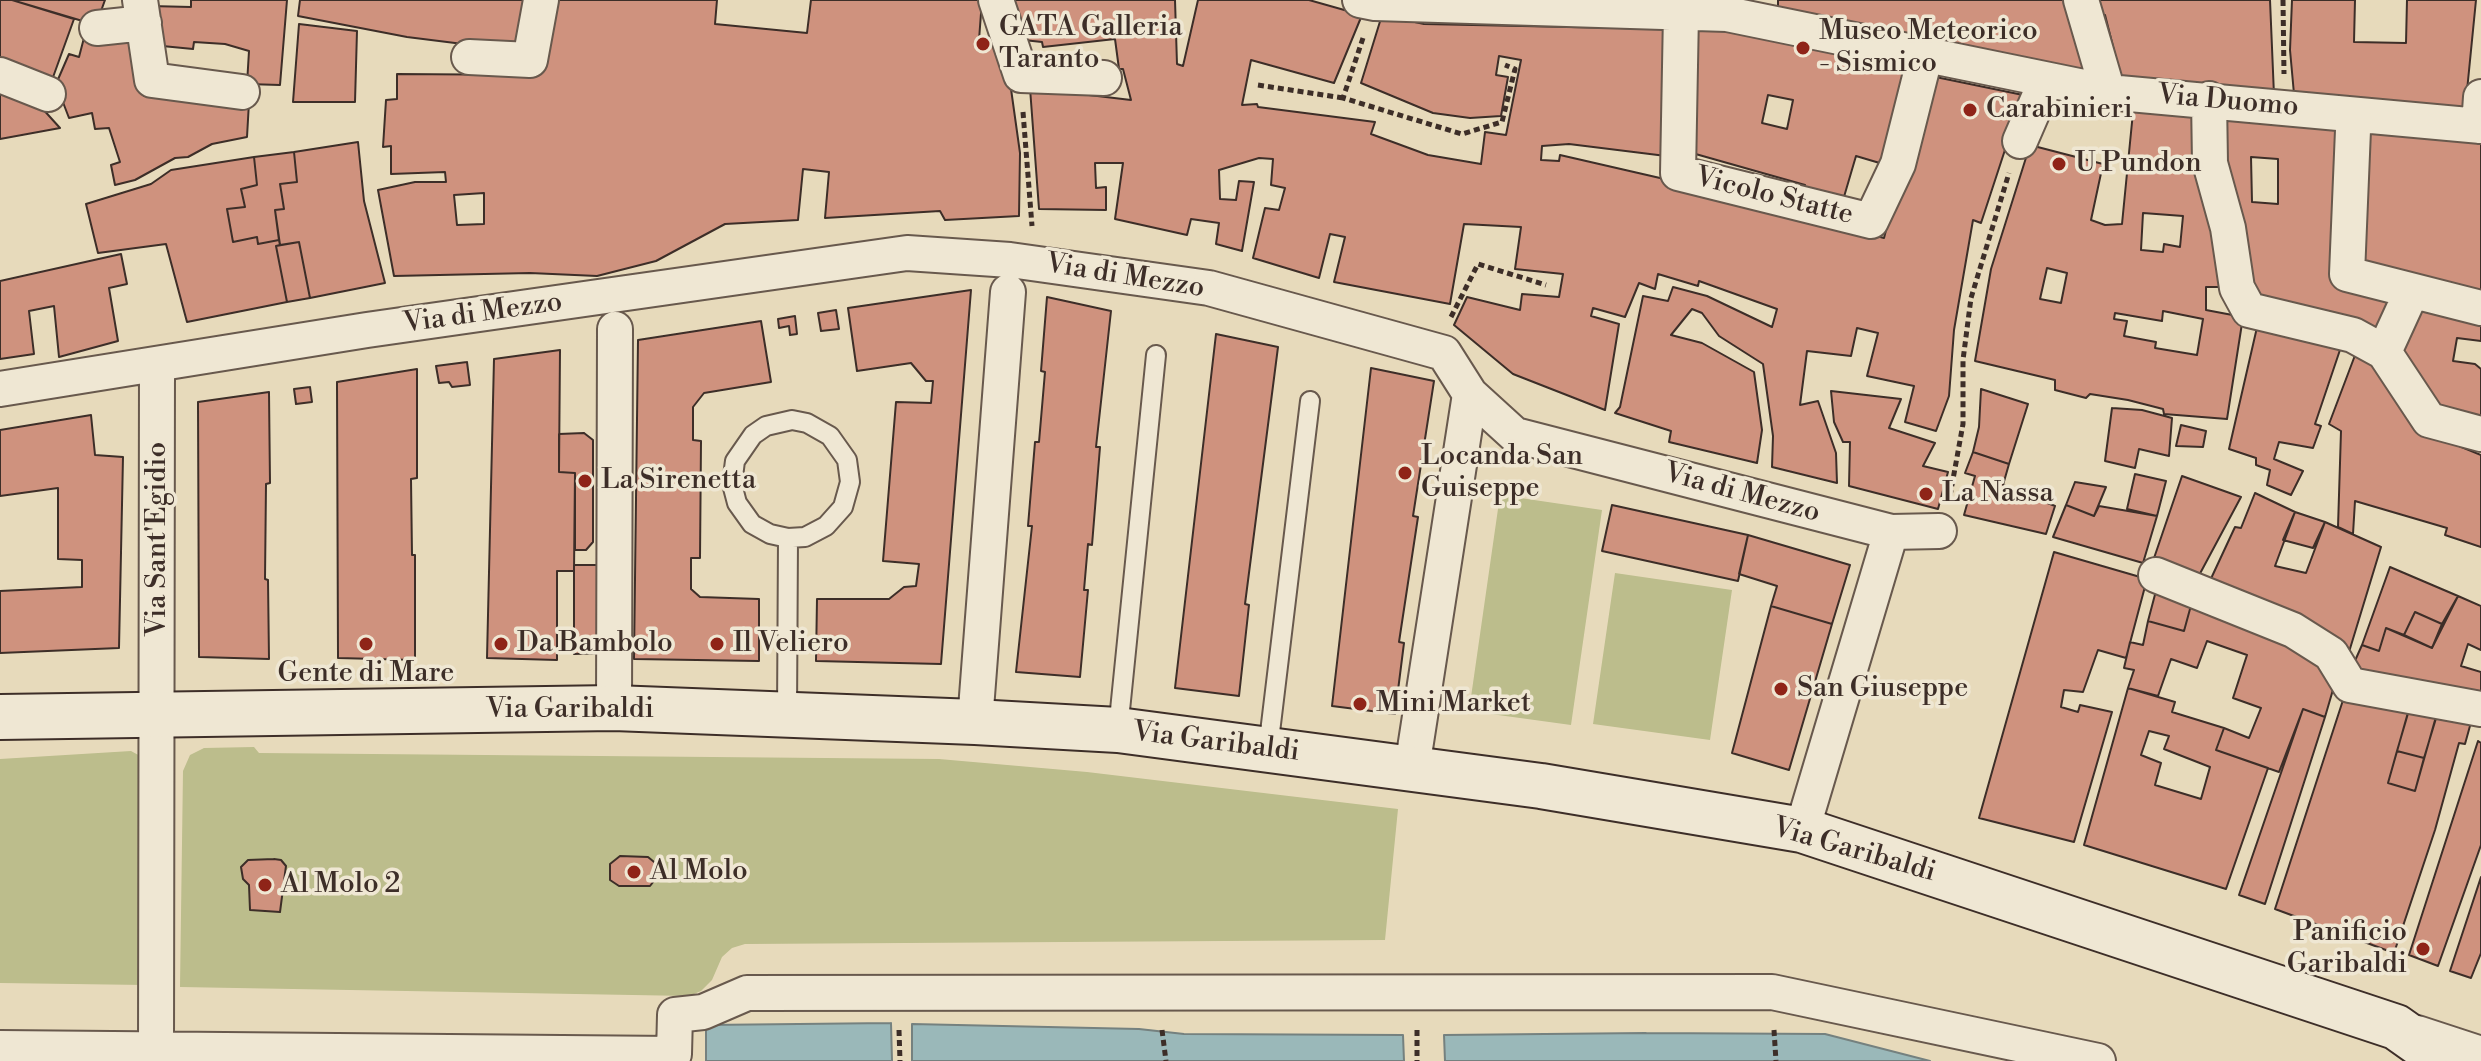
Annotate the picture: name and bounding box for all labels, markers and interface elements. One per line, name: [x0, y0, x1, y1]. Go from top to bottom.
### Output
place label: GATA Galleria Taranto: [999, 11, 1183, 77]
place label: Museo Meteorico - Sismico: [1819, 15, 2038, 81]
marker: GATA Galleria Taranto: [974, 35, 992, 53]
marker: Museo Meteorico - Sismico: [1794, 39, 1812, 57]
street label: Via Duomo: [2156, 79, 2300, 125]
place label: Carabinieri: [1986, 93, 2133, 127]
marker: Carabinieri: [1961, 101, 1979, 119]
place label: U Pundon: [2075, 147, 2202, 181]
marker: U Pundon: [2050, 155, 2068, 173]
street label: Vicolo Statte: [1692, 161, 1856, 233]
street label: Via di Mezzo: [1043, 248, 1207, 306]
street label: Via di Mezzo: [401, 286, 565, 342]
place label: Locanda San Guiseppe: [1421, 440, 1583, 506]
street label: Via Sant'Egidio: [141, 442, 175, 636]
street label: Via di Mezzo: [1660, 457, 1824, 531]
place label: La Sirenetta: [601, 464, 756, 498]
marker: Locanda San Guiseppe: [1396, 464, 1414, 482]
marker: La Sirenetta: [576, 472, 594, 490]
place label: La Nassa: [1942, 477, 2054, 511]
marker: La Nassa: [1917, 485, 1935, 503]
place label: Da Bambolo: [517, 627, 673, 661]
place label: Il Veliero: [733, 627, 849, 661]
marker: Gente di Mare: [357, 635, 375, 653]
marker: Da Bambolo: [492, 635, 510, 653]
marker: Il Veliero: [708, 635, 726, 653]
place label: Gente di Mare: [278, 657, 454, 691]
place label: San Giuseppe: [1797, 672, 1968, 706]
marker: San Giuseppe: [1772, 680, 1790, 698]
place label: Mini Market: [1376, 687, 1531, 721]
street label: Via Garibaldi: [486, 693, 654, 727]
marker: Mini Market: [1351, 695, 1369, 713]
street label: Via Garibaldi: [1131, 716, 1301, 770]
street label: Via Garibaldi: [1769, 812, 1939, 890]
place label: Al Molo: [650, 855, 748, 889]
marker: Al Molo: [625, 863, 643, 881]
place label: Al Molo 2: [281, 868, 401, 902]
marker: Al Molo 2: [256, 876, 274, 894]
place label: Panificio Garibaldi: [2287, 916, 2407, 982]
marker: Panificio Garibaldi: [2414, 940, 2432, 958]

